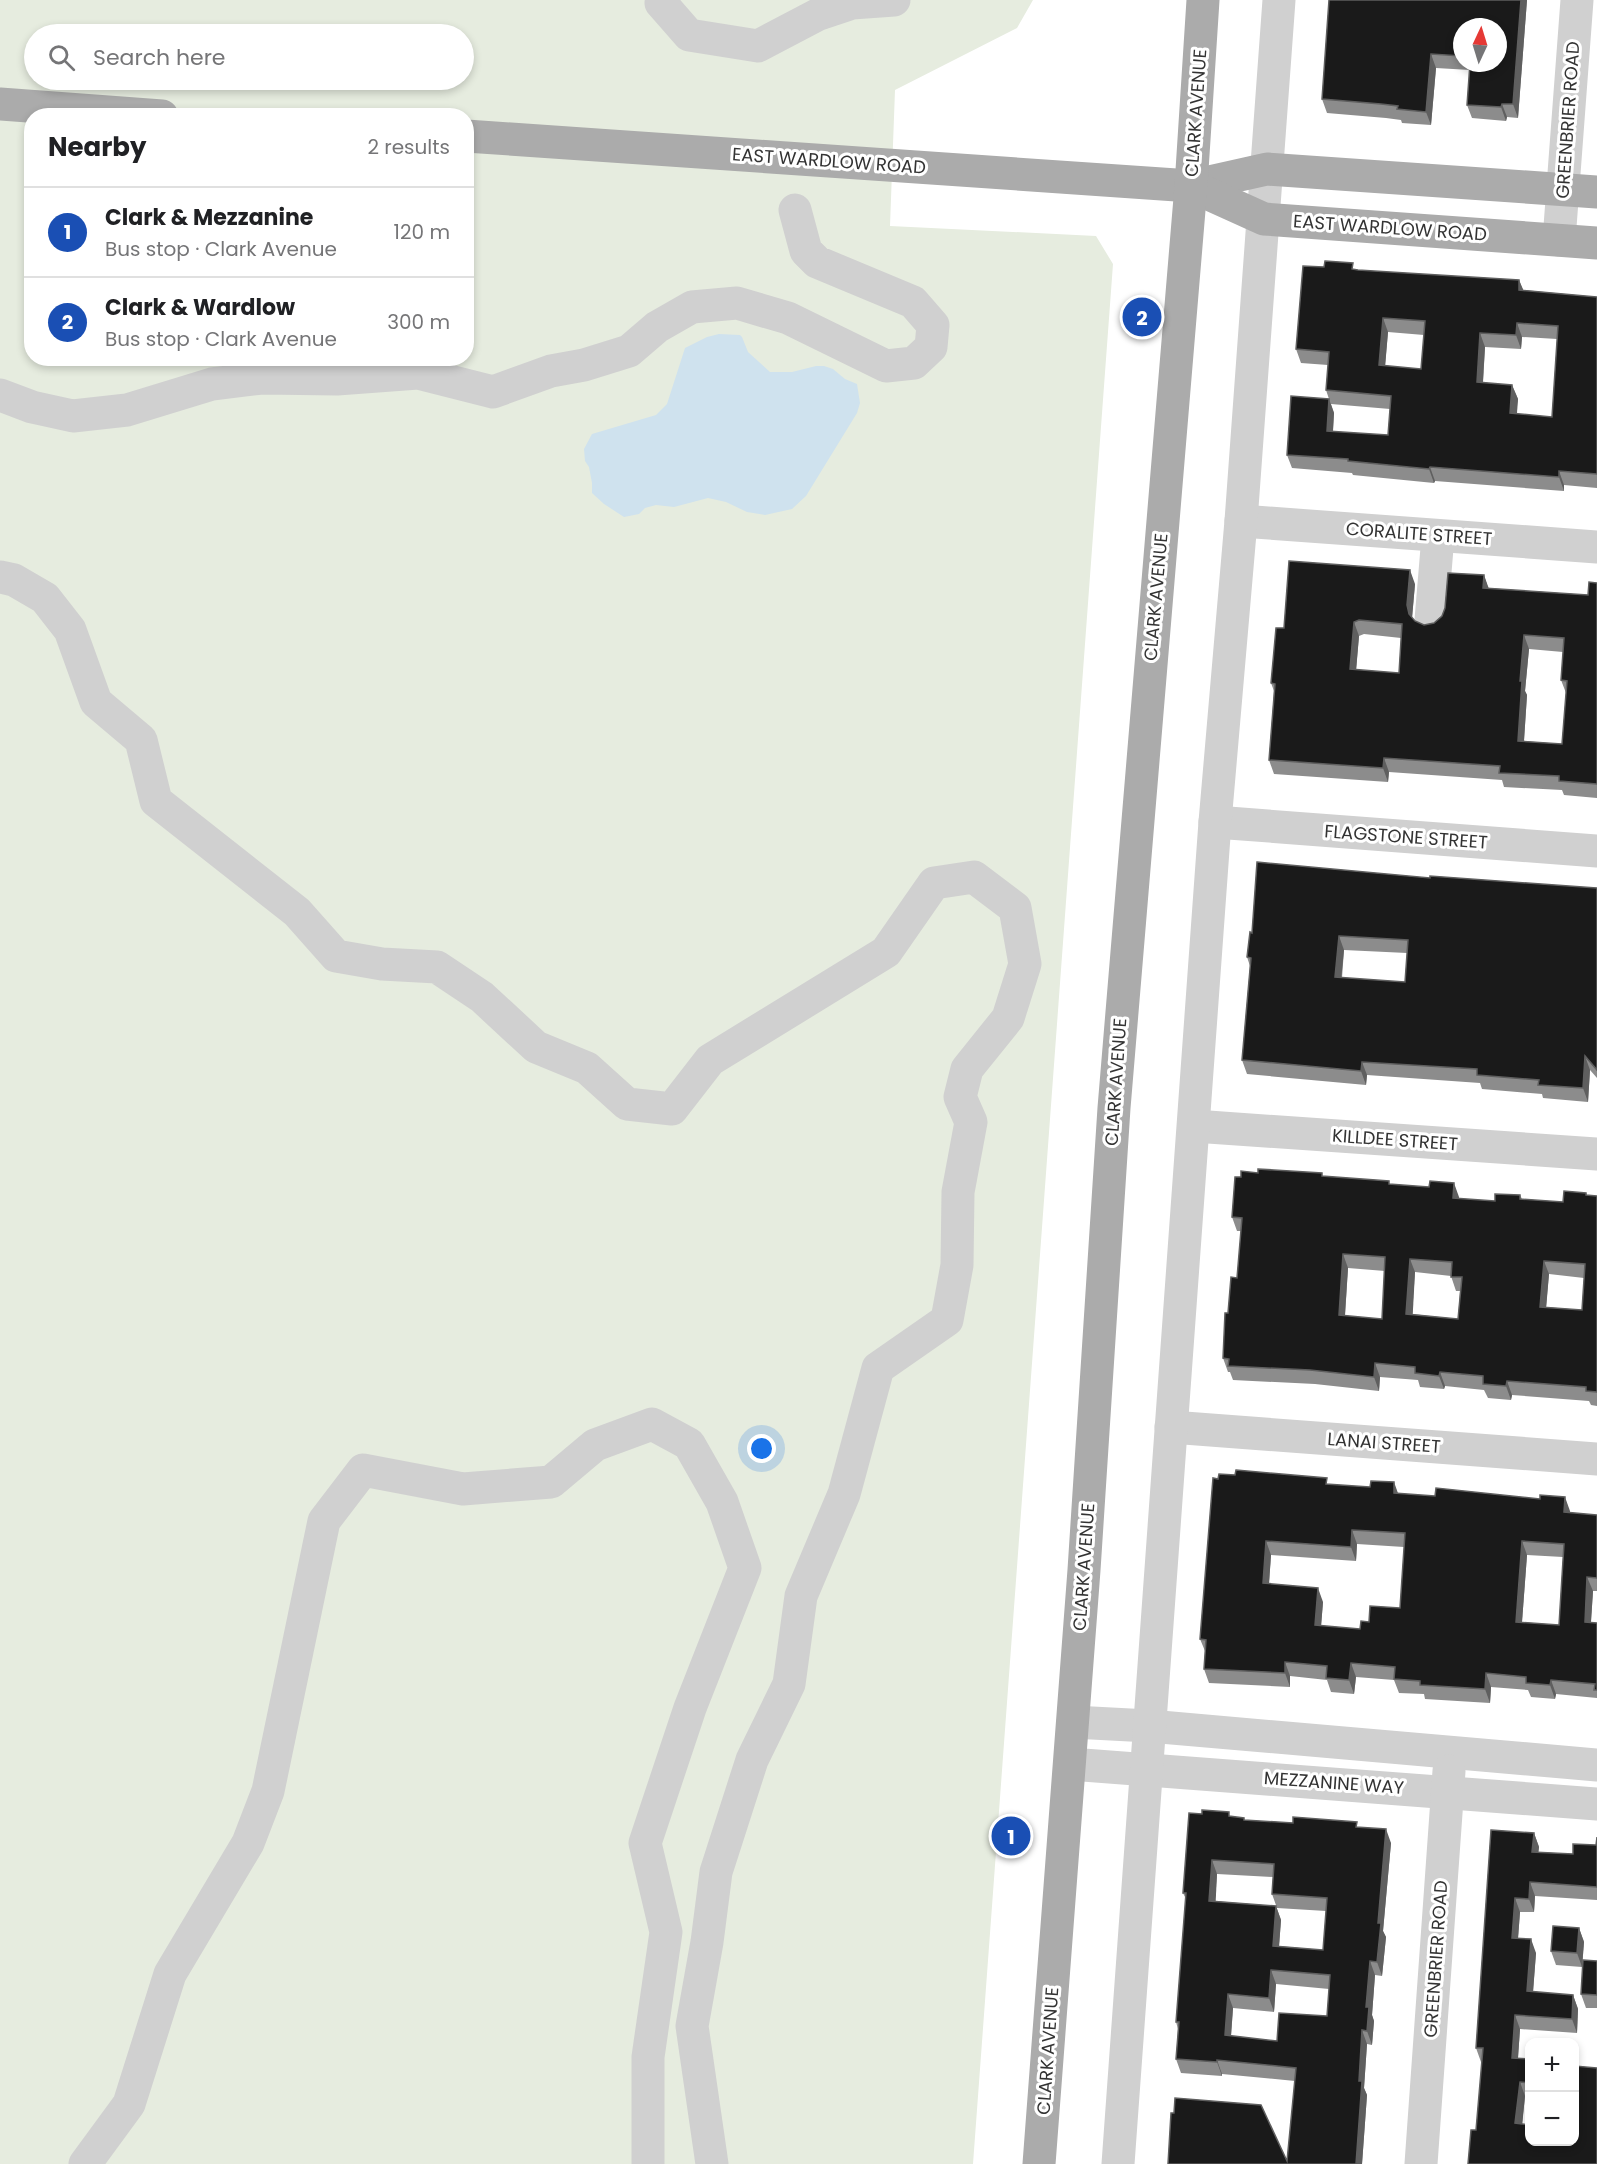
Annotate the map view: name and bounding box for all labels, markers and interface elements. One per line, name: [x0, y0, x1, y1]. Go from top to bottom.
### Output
north arrow: [1453, 18, 1507, 72]
search box: [24, 24, 474, 90]
icon: search: [45, 41, 78, 74]
street label: GREENBRIER ROAD: [1550, 41, 1585, 199]
text: Search here: [93, 42, 226, 73]
street label: CLARK AVENUE: [1179, 48, 1212, 178]
text: Nearby: [48, 129, 146, 165]
text: 2 results: [367, 133, 450, 161]
street label: EAST WARDLOW ROAD: [731, 141, 927, 180]
text: Clark & Mezzanine: [105, 202, 313, 233]
street label: EAST WARDLOW ROAD: [1292, 208, 1488, 247]
text: 1: [64, 218, 71, 246]
text: 120 m: [394, 218, 450, 246]
text: Bus stop · Clark Avenue: [105, 235, 337, 263]
text: Clark & Wardlow: [105, 292, 295, 323]
pin: 2: [1122, 294, 1162, 340]
text: 2: [62, 308, 73, 336]
text: 300 m: [387, 308, 450, 336]
text: Bus stop · Clark Avenue: [105, 325, 337, 353]
street label: CORALITE STREET: [1345, 516, 1493, 551]
street label: CLARK AVENUE: [1137, 532, 1174, 662]
street label: FLAGSTONE STREET: [1324, 818, 1489, 855]
street label: CLARK AVENUE: [1099, 1017, 1132, 1147]
street label: KILLDEE STREET: [1331, 1123, 1459, 1156]
street label: LANAI STREET: [1327, 1426, 1442, 1459]
your location: [747, 1434, 776, 1463]
street label: CLARK AVENUE: [1067, 1502, 1100, 1632]
street label: MEZZANINE WAY: [1263, 1765, 1405, 1800]
pin: 1: [992, 1814, 1030, 1858]
street label: GREENBRIER ROAD: [1418, 1880, 1453, 2038]
street label: CLARK AVENUE: [1031, 1986, 1064, 2116]
map controls: [1525, 2038, 1579, 2146]
button: +: [1525, 2038, 1579, 2092]
button: −: [1525, 2092, 1579, 2146]

